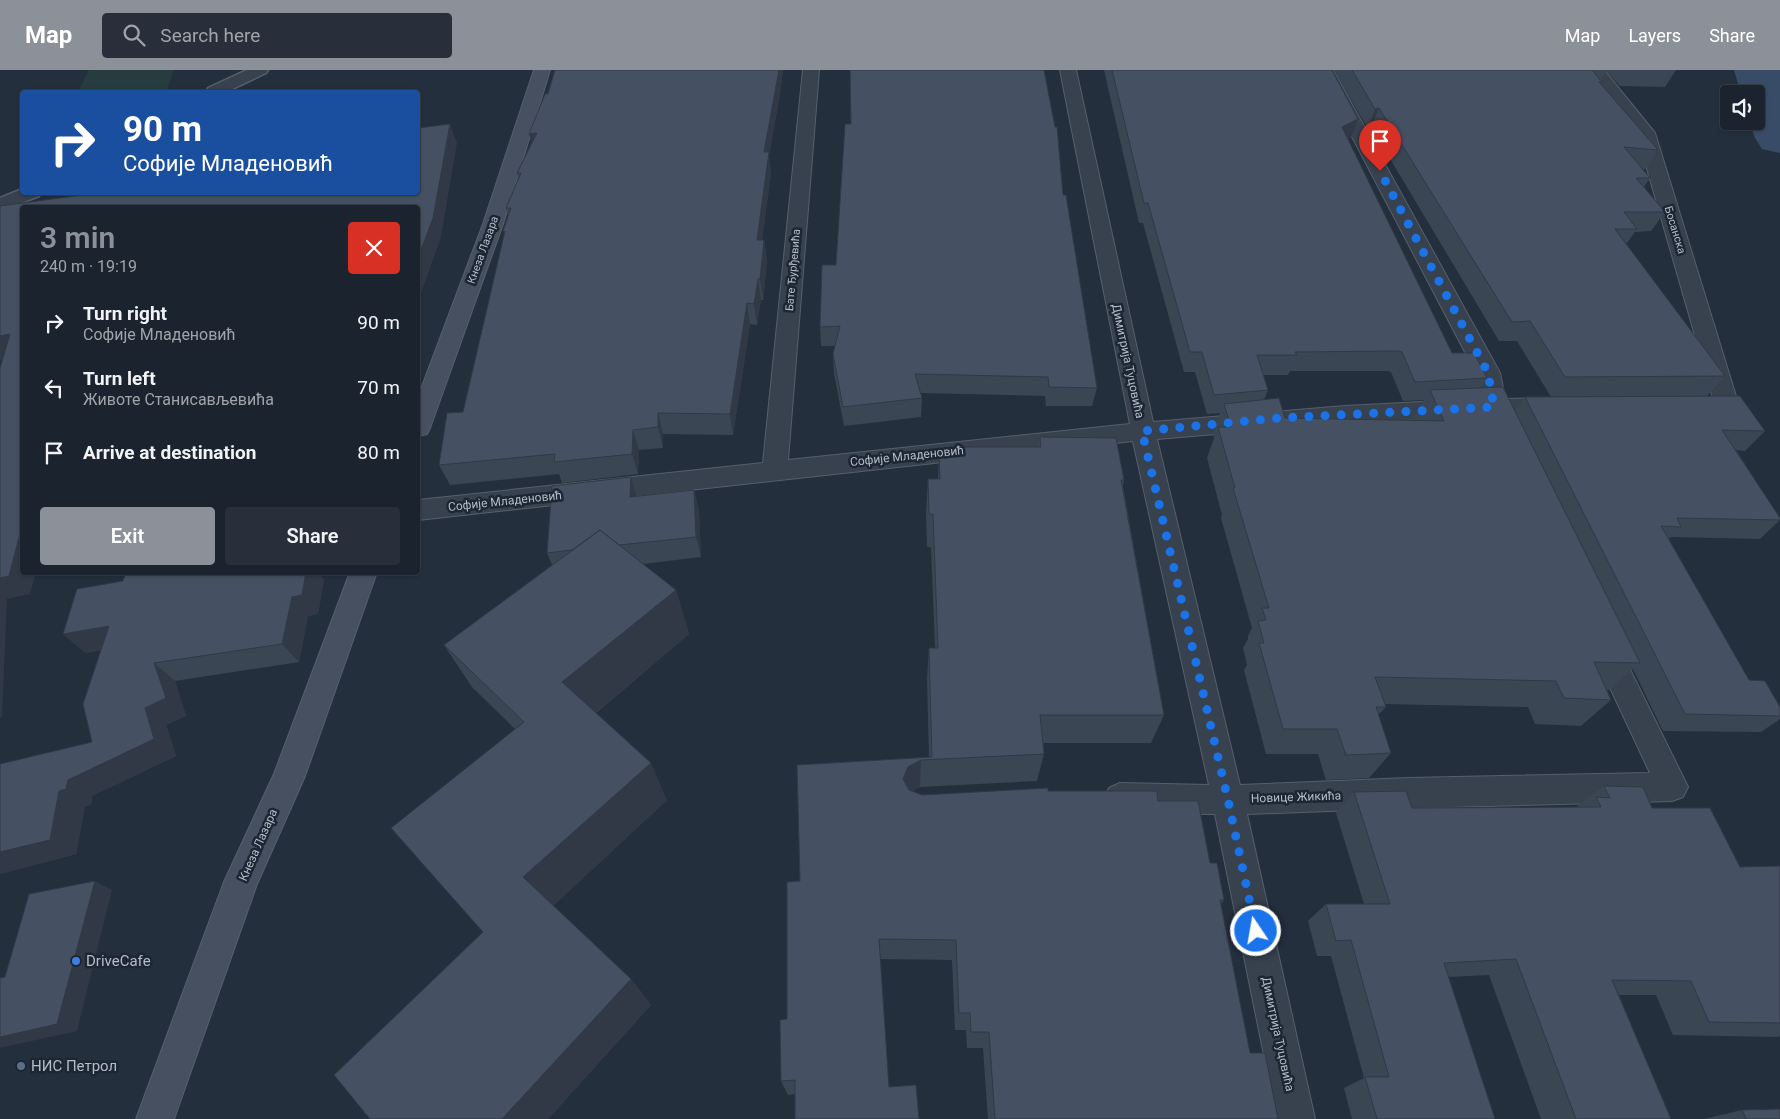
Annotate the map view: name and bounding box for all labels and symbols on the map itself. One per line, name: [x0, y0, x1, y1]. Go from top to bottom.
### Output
pin: [1359, 120, 1401, 171]
street label: Босанска: [1662, 205, 1688, 255]
street label: Кнеза Лазара: [465, 214, 501, 286]
street label: Бате Ђурђевића: [783, 228, 803, 312]
street label: Димитрија Туцовића: [1109, 302, 1147, 420]
street label: Софије Младеновић: [849, 443, 965, 469]
street label: Софије Младеновић: [447, 488, 563, 514]
street label: Новице Жикића: [1251, 788, 1341, 806]
street label: Кнеза Лазара: [236, 807, 280, 883]
position arrow: [1229, 904, 1281, 956]
place label: DriveCafe: [86, 952, 151, 970]
marker: DriveCafe: [70, 955, 82, 967]
street label: Димитрија Туцовића: [1259, 975, 1297, 1093]
place label: НИС Петрол: [31, 1057, 117, 1075]
marker: НИС Петрол: [15, 1060, 27, 1072]

